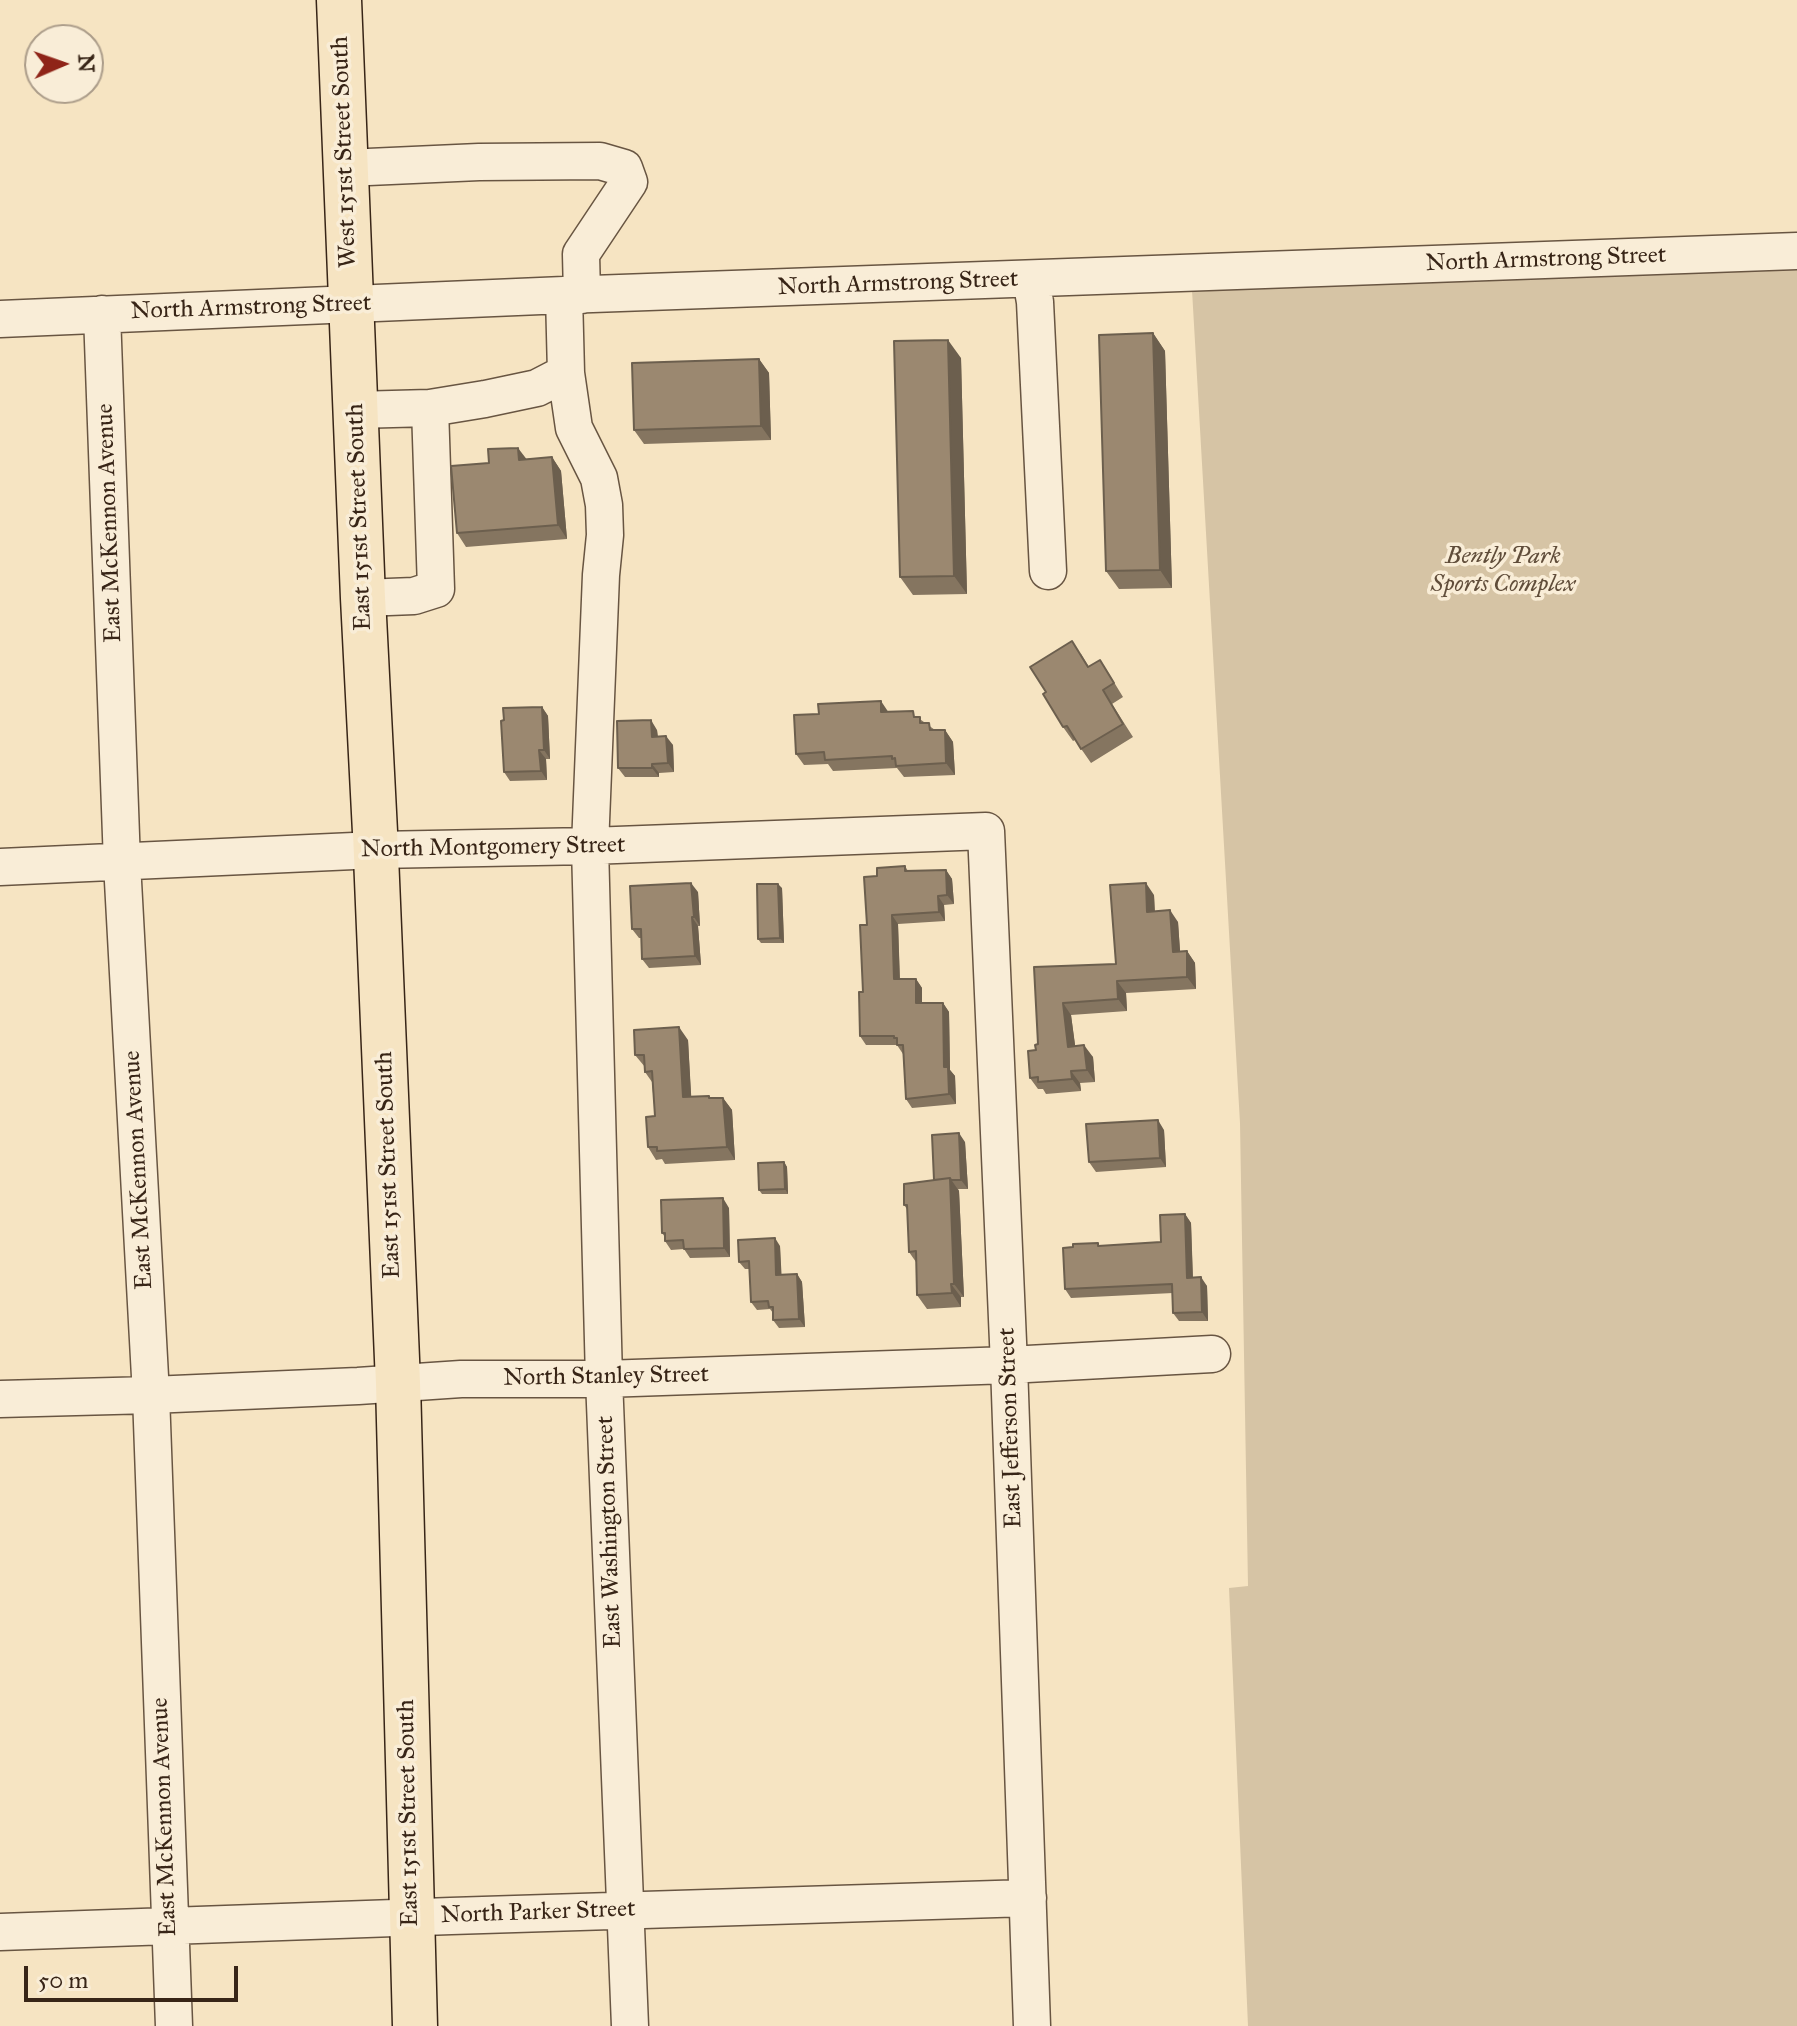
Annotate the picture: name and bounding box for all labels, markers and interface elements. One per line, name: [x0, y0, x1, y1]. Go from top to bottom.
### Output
north arrow: [24, 24, 104, 104]
street label: West 151st Street South: [327, 36, 363, 268]
text: N: [73, 53, 100, 73]
street label: North Armstrong Street: [1425, 241, 1667, 279]
street label: North Armstrong Street: [777, 265, 1019, 303]
street label: North Armstrong Street: [130, 289, 372, 327]
street label: East McKennon Avenue: [91, 403, 129, 643]
street label: East 151st Street South: [342, 403, 378, 631]
park label: Bently Park Sports Complex: [1431, 543, 1575, 599]
street label: North Montgomery Street: [360, 831, 626, 865]
street label: East McKennon Avenue: [118, 1050, 160, 1290]
street label: East 151st Street South: [371, 1051, 407, 1279]
street label: East Jefferson Street: [993, 1327, 1029, 1529]
street label: North Stanley Street: [503, 1361, 709, 1393]
street label: East Washington Street: [592, 1415, 628, 1649]
street label: East McKennon Avenue: [146, 1697, 184, 1937]
street label: East 151st Street South: [393, 1699, 425, 1927]
street label: North Parker Street: [440, 1895, 636, 1931]
scale bar: [28, 1950, 242, 2000]
text: 50 m: [38, 1965, 88, 1995]

